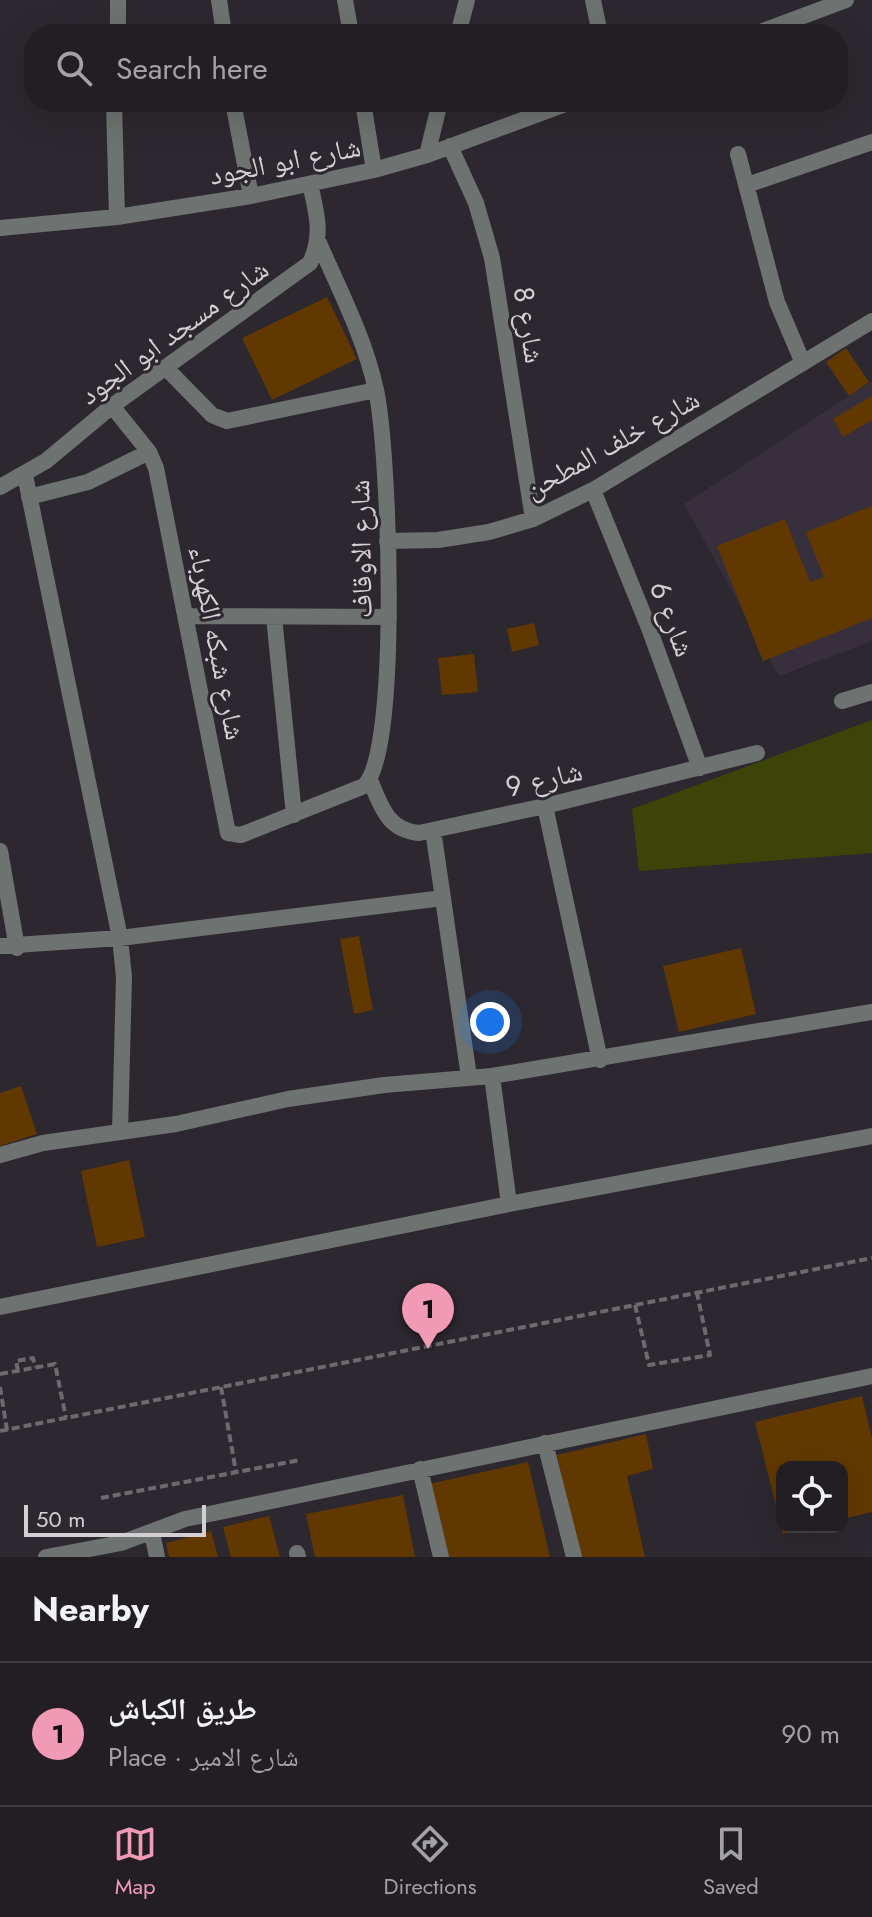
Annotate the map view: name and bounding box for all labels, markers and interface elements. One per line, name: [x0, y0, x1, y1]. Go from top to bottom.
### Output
search box: [24, 24, 848, 112]
icon: search: [52, 46, 96, 90]
text: Search here: [116, 47, 268, 90]
street label: شارع ابو الجود: [206, 126, 364, 196]
street label: شارع مسجد ابو الجود: [71, 249, 277, 415]
street label: شارع 8: [503, 284, 555, 366]
street label: شارع خلف المطحن: [517, 379, 707, 509]
street label: شارع الاوقاف: [339, 479, 383, 619]
street label: شارع شبكه الكهرباء: [178, 543, 256, 743]
street label: شارع 6: [639, 575, 705, 663]
street label: شارع 9: [501, 750, 587, 808]
your location: [470, 1002, 510, 1042]
pin: 1: [402, 1283, 454, 1349]
map controls: [776, 1461, 848, 1533]
button: locate: [776, 1461, 848, 1533]
scale bar: [24, 1501, 206, 1537]
text: 50 m: [36, 1503, 85, 1535]
text: Nearby: [32, 1585, 149, 1634]
text: طريق الكباش: [108, 1687, 257, 1730]
text: 1: [51, 1715, 65, 1753]
text: 90 m: [781, 1715, 840, 1753]
text: Place · شارع الامير: [108, 1738, 299, 1776]
tab: Map: [113, 1822, 157, 1902]
tab: Directions: [384, 1822, 477, 1902]
tab: Saved: [703, 1822, 759, 1902]

